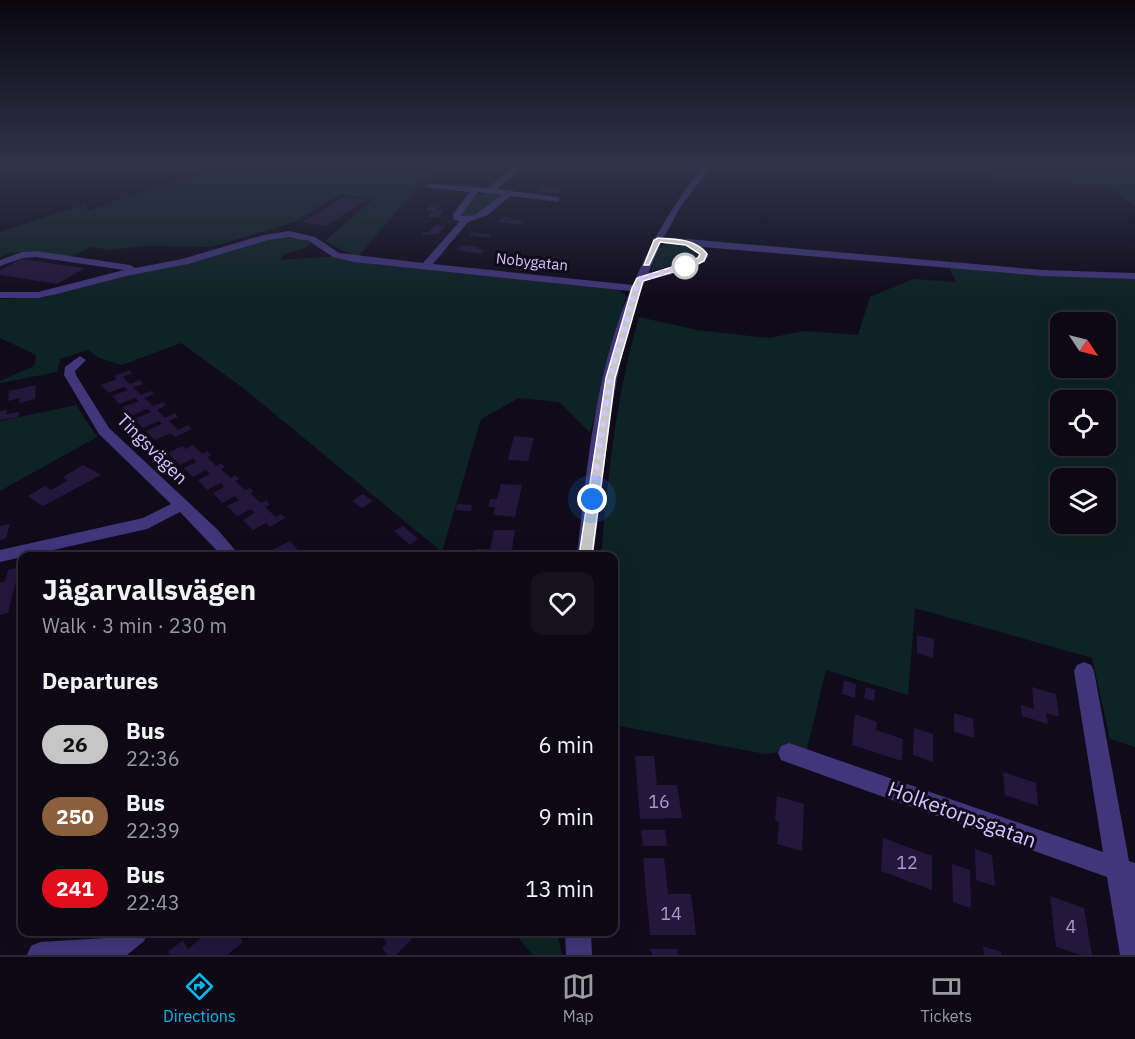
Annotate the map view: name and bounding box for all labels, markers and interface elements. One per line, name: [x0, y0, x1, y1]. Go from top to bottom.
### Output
street label: Nobygatan: [495, 248, 569, 275]
unlabelled marker: [672, 253, 698, 279]
north arrow: [1050, 312, 1116, 378]
map controls: [1050, 312, 1116, 534]
button: locate: [1050, 390, 1116, 456]
street label: Tingsvägen: [112, 408, 193, 489]
button: layers: [1050, 468, 1116, 534]
your location: [577, 484, 607, 514]
text: Jägarvallsvägen: [42, 571, 256, 608]
button: heart: [531, 572, 594, 635]
text: Walk · 3 min · 230 m: [42, 612, 227, 639]
text: Departures: [42, 666, 158, 695]
text: Bus: [126, 716, 165, 745]
text: 26: [62, 730, 88, 758]
text: 6 min: [538, 730, 594, 759]
text: 22:36: [126, 745, 180, 772]
street label: Holketorpsgatan: [884, 774, 1041, 854]
text: Bus: [126, 788, 165, 817]
house number: 16: [648, 790, 670, 813]
text: 250: [56, 802, 94, 830]
text: 9 min: [538, 802, 594, 831]
text: 22:39: [126, 817, 180, 844]
house number: 12: [896, 851, 918, 874]
text: Bus: [126, 860, 165, 889]
text: 241: [56, 874, 94, 902]
text: 13 min: [525, 874, 594, 903]
text: 22:43: [126, 889, 180, 916]
house number: 14: [660, 902, 682, 925]
house number: 4: [1066, 915, 1077, 938]
tab: Directions: [163, 970, 236, 1026]
tab: Map: [562, 970, 595, 1026]
tab: Tickets: [920, 970, 972, 1026]

